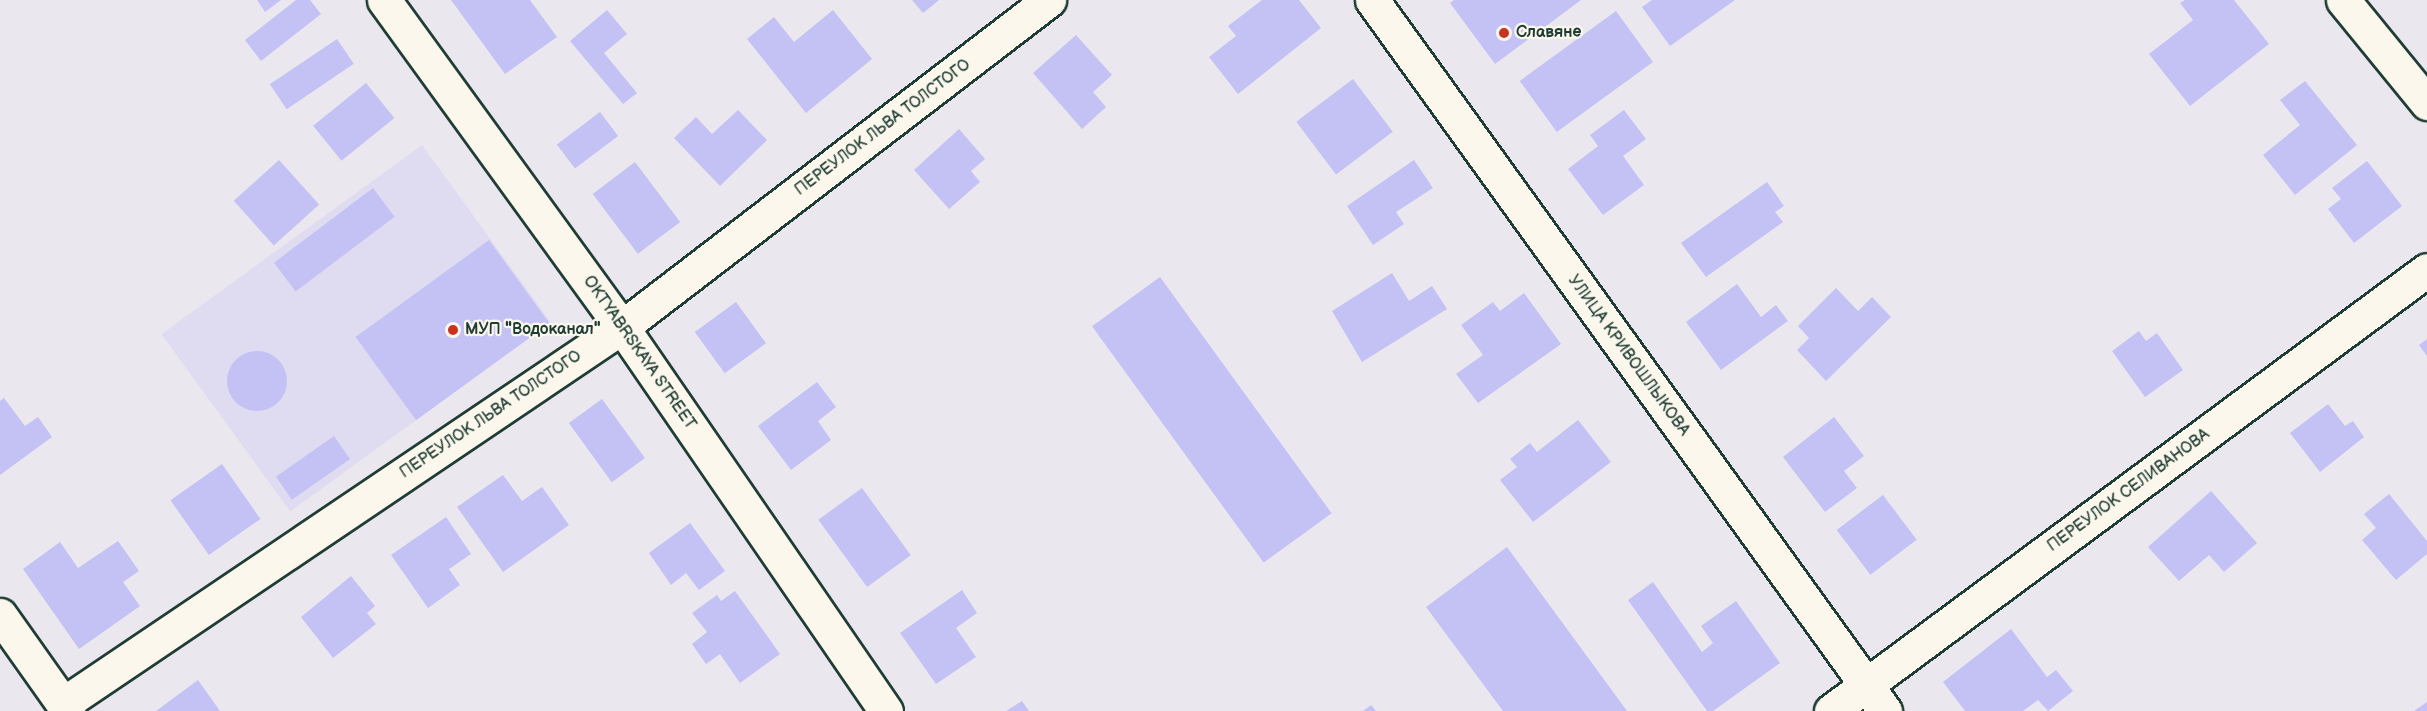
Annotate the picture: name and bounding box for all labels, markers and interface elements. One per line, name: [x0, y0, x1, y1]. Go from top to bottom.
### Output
place label: Славяне: [1516, 23, 1581, 43]
marker: Славяне: [1497, 26, 1511, 40]
street label: ПЕРЕУЛОК ЛЬВА ТОЛСТОГО: [791, 56, 975, 200]
street label: OKTYABRSKAYA STREET: [578, 272, 700, 434]
street label: УЛИЦА КРИВОШЛЫКОВА: [1563, 272, 1693, 440]
place label: МУП "Водоканал": [465, 320, 601, 340]
marker: МУП "Водоканал": [446, 323, 460, 337]
street label: ПЕРЕУЛОК ЛЬВА ТОЛСТОГО: [397, 347, 585, 483]
street label: ПЕРЕУЛОК СЕЛИВАНОВА: [2044, 426, 2214, 556]

